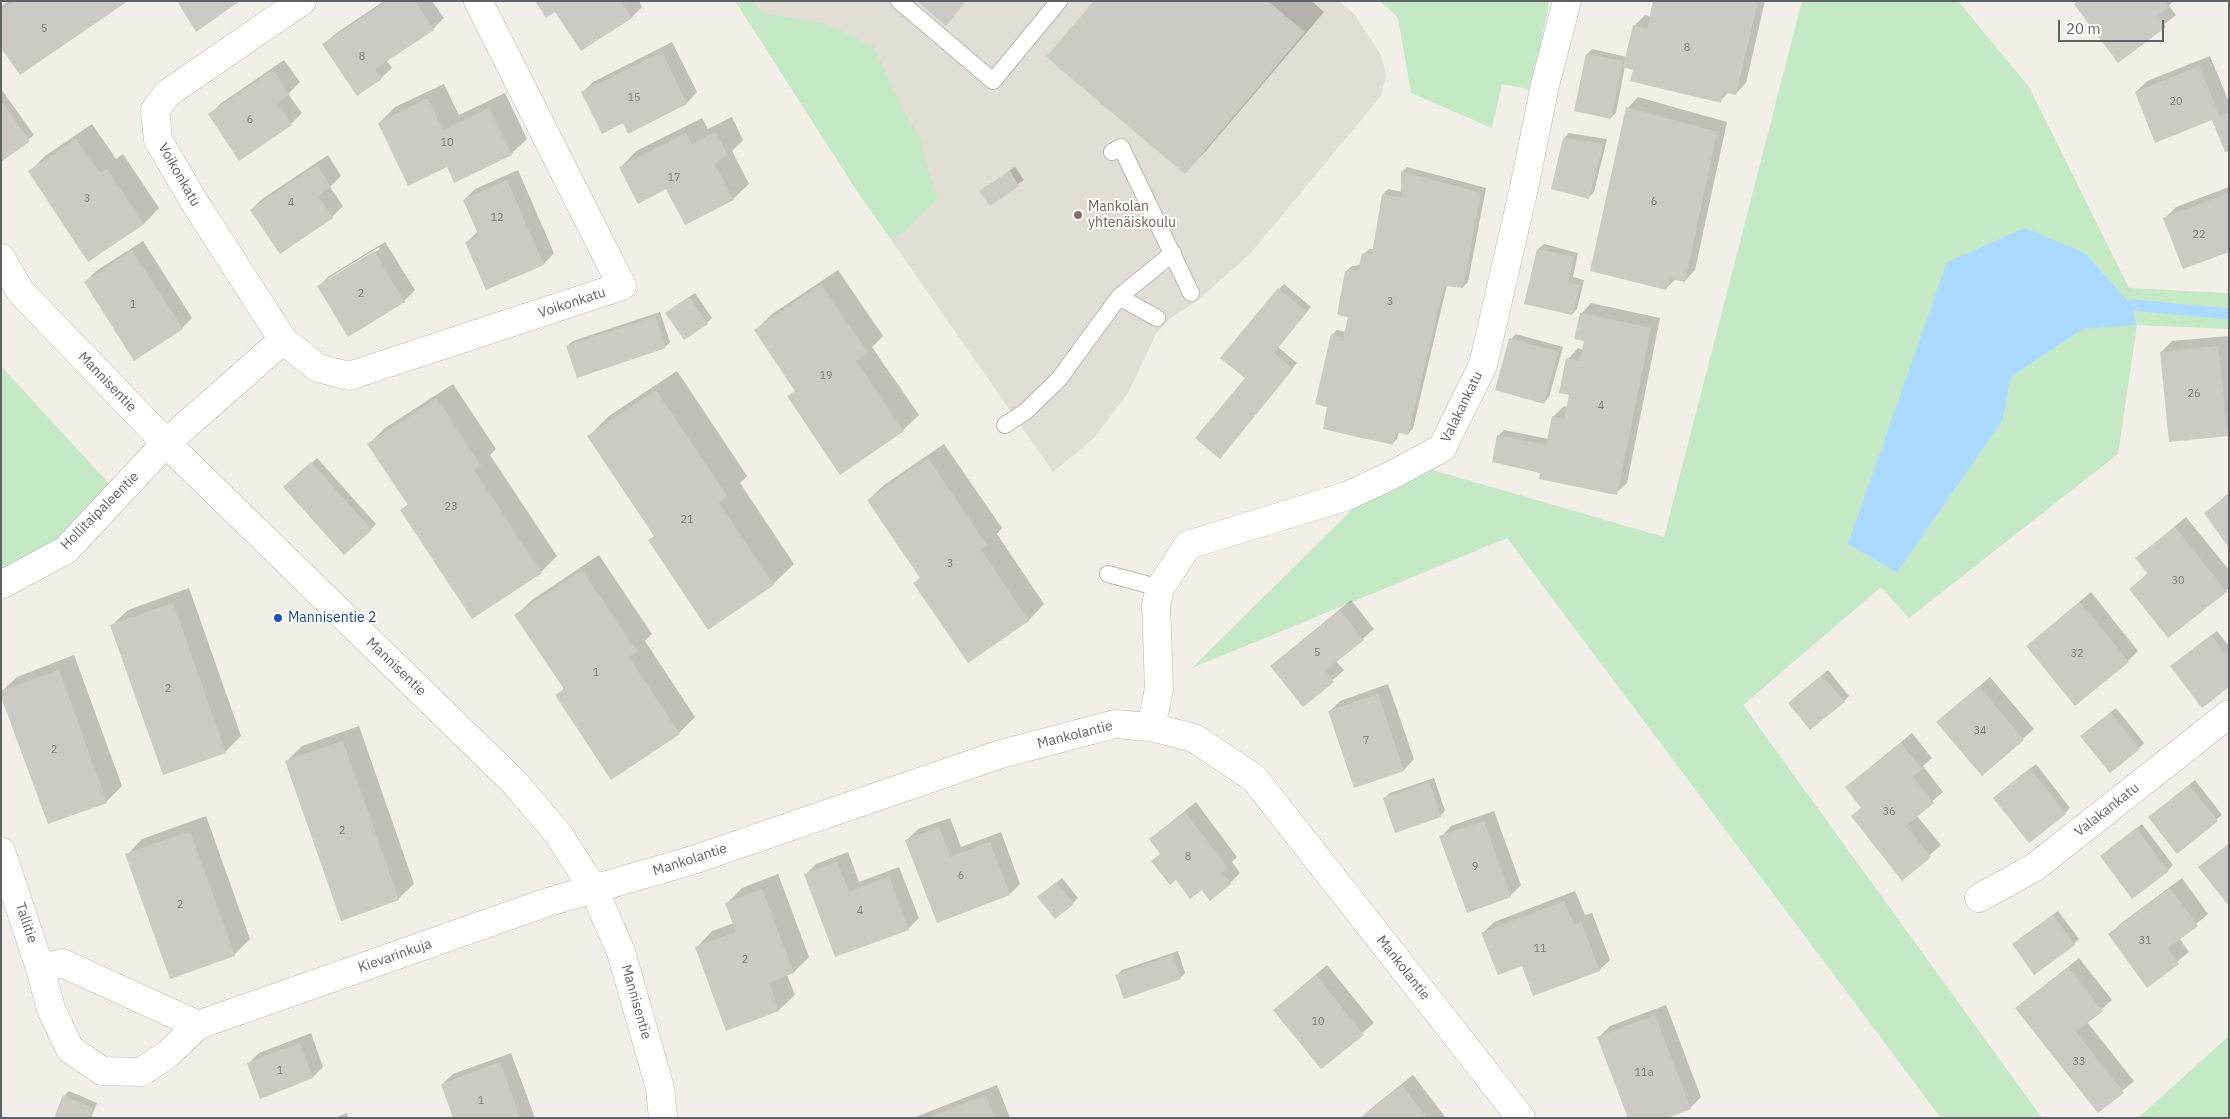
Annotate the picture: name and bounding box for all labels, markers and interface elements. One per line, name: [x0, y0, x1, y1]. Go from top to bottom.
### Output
scale bar: [2060, 10, 2166, 42]
text: 20 m: [2066, 19, 2101, 38]
house number: 5: [41, 22, 47, 36]
house number: 8: [1684, 41, 1690, 55]
house number: 8: [359, 50, 365, 64]
house number: 15: [627, 91, 641, 105]
house number: 20: [2169, 95, 2183, 109]
house number: 6: [247, 113, 253, 127]
house number: 10: [440, 136, 454, 150]
street label: Voikonkatu: [154, 140, 204, 210]
house number: 17: [667, 171, 681, 185]
house number: 3: [84, 192, 90, 206]
house number: 6: [1651, 195, 1657, 209]
house number: 4: [288, 196, 294, 210]
place label: Mankolan yhtenäiskoulu: [1088, 199, 1176, 232]
marker: Mankolan yhtenäiskoulu: [1072, 209, 1084, 221]
house number: 12: [490, 211, 504, 225]
house number: 22: [2192, 228, 2206, 242]
street label: Voikonkatu: [536, 284, 608, 322]
house number: 2: [358, 287, 364, 301]
house number: 3: [1387, 295, 1393, 309]
house number: 1: [130, 298, 136, 312]
street label: Mannisentie: [74, 349, 140, 415]
house number: 19: [819, 369, 833, 383]
street label: Valakankatu: [1438, 369, 1486, 445]
house number: 26: [2187, 387, 2201, 401]
house number: 4: [1598, 399, 1604, 413]
street label: Hollitaipaleentie: [57, 468, 143, 554]
house number: 23: [444, 500, 458, 514]
house number: 21: [680, 513, 694, 527]
house number: 3: [947, 557, 953, 571]
house number: 30: [2171, 574, 2185, 588]
place label: Mannisentie 2: [288, 610, 377, 626]
marker: Mannisentie 2: [272, 612, 284, 624]
street label: Mannisentie: [363, 634, 429, 700]
house number: 5: [1314, 646, 1320, 660]
house number: 32: [2070, 647, 2084, 661]
house number: 1: [593, 666, 599, 680]
house number: 2: [165, 682, 171, 696]
street label: Mankolantie: [1036, 718, 1114, 752]
house number: 34: [1973, 724, 1987, 738]
house number: 7: [1363, 734, 1369, 748]
house number: 2: [51, 743, 57, 757]
street label: Valakankatu: [2071, 780, 2143, 840]
house number: 36: [1882, 805, 1896, 819]
house number: 2: [339, 824, 345, 838]
street label: Mankolantie: [651, 840, 729, 880]
house number: 8: [1185, 850, 1191, 864]
house number: 9: [1472, 860, 1478, 874]
house number: 6: [958, 869, 964, 883]
house number: 2: [177, 898, 183, 912]
street label: Tallitie: [11, 901, 41, 945]
house number: 4: [857, 904, 863, 918]
street label: Mankolantie: [1373, 932, 1433, 1004]
house number: 31: [2138, 934, 2152, 948]
street label: Kievarinkuja: [356, 936, 434, 976]
house number: 11: [1533, 942, 1547, 956]
house number: 2: [742, 953, 748, 967]
street label: Mannisentie: [617, 963, 655, 1041]
house number: 10: [1311, 1015, 1325, 1029]
house number: 33: [2072, 1055, 2086, 1069]
house number: 1: [277, 1064, 283, 1078]
house number: 11a: [1634, 1066, 1654, 1080]
house number: 1: [478, 1094, 484, 1108]

